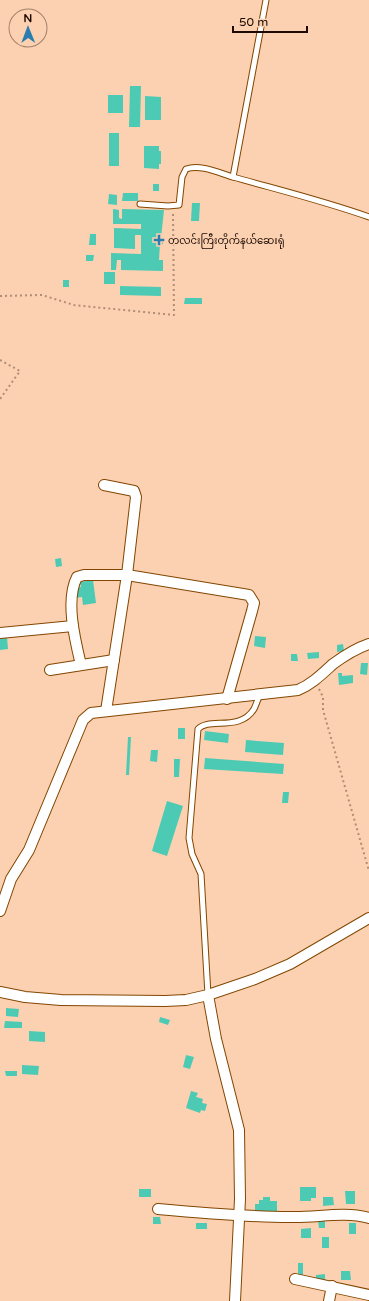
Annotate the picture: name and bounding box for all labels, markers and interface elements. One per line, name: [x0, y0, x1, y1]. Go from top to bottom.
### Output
north arrow: [8, 8, 48, 48]
scale bar: [233, 8, 307, 34]
text: N: [23, 12, 32, 25]
text: 50 m: [239, 15, 268, 29]
place label: တလင်းကြီးတိုက်နယ်ဆေးရုံ: [168, 233, 285, 249]
marker: တလင်းကြီးတိုက်နယ်ဆေးရုံ: [153, 234, 165, 246]

